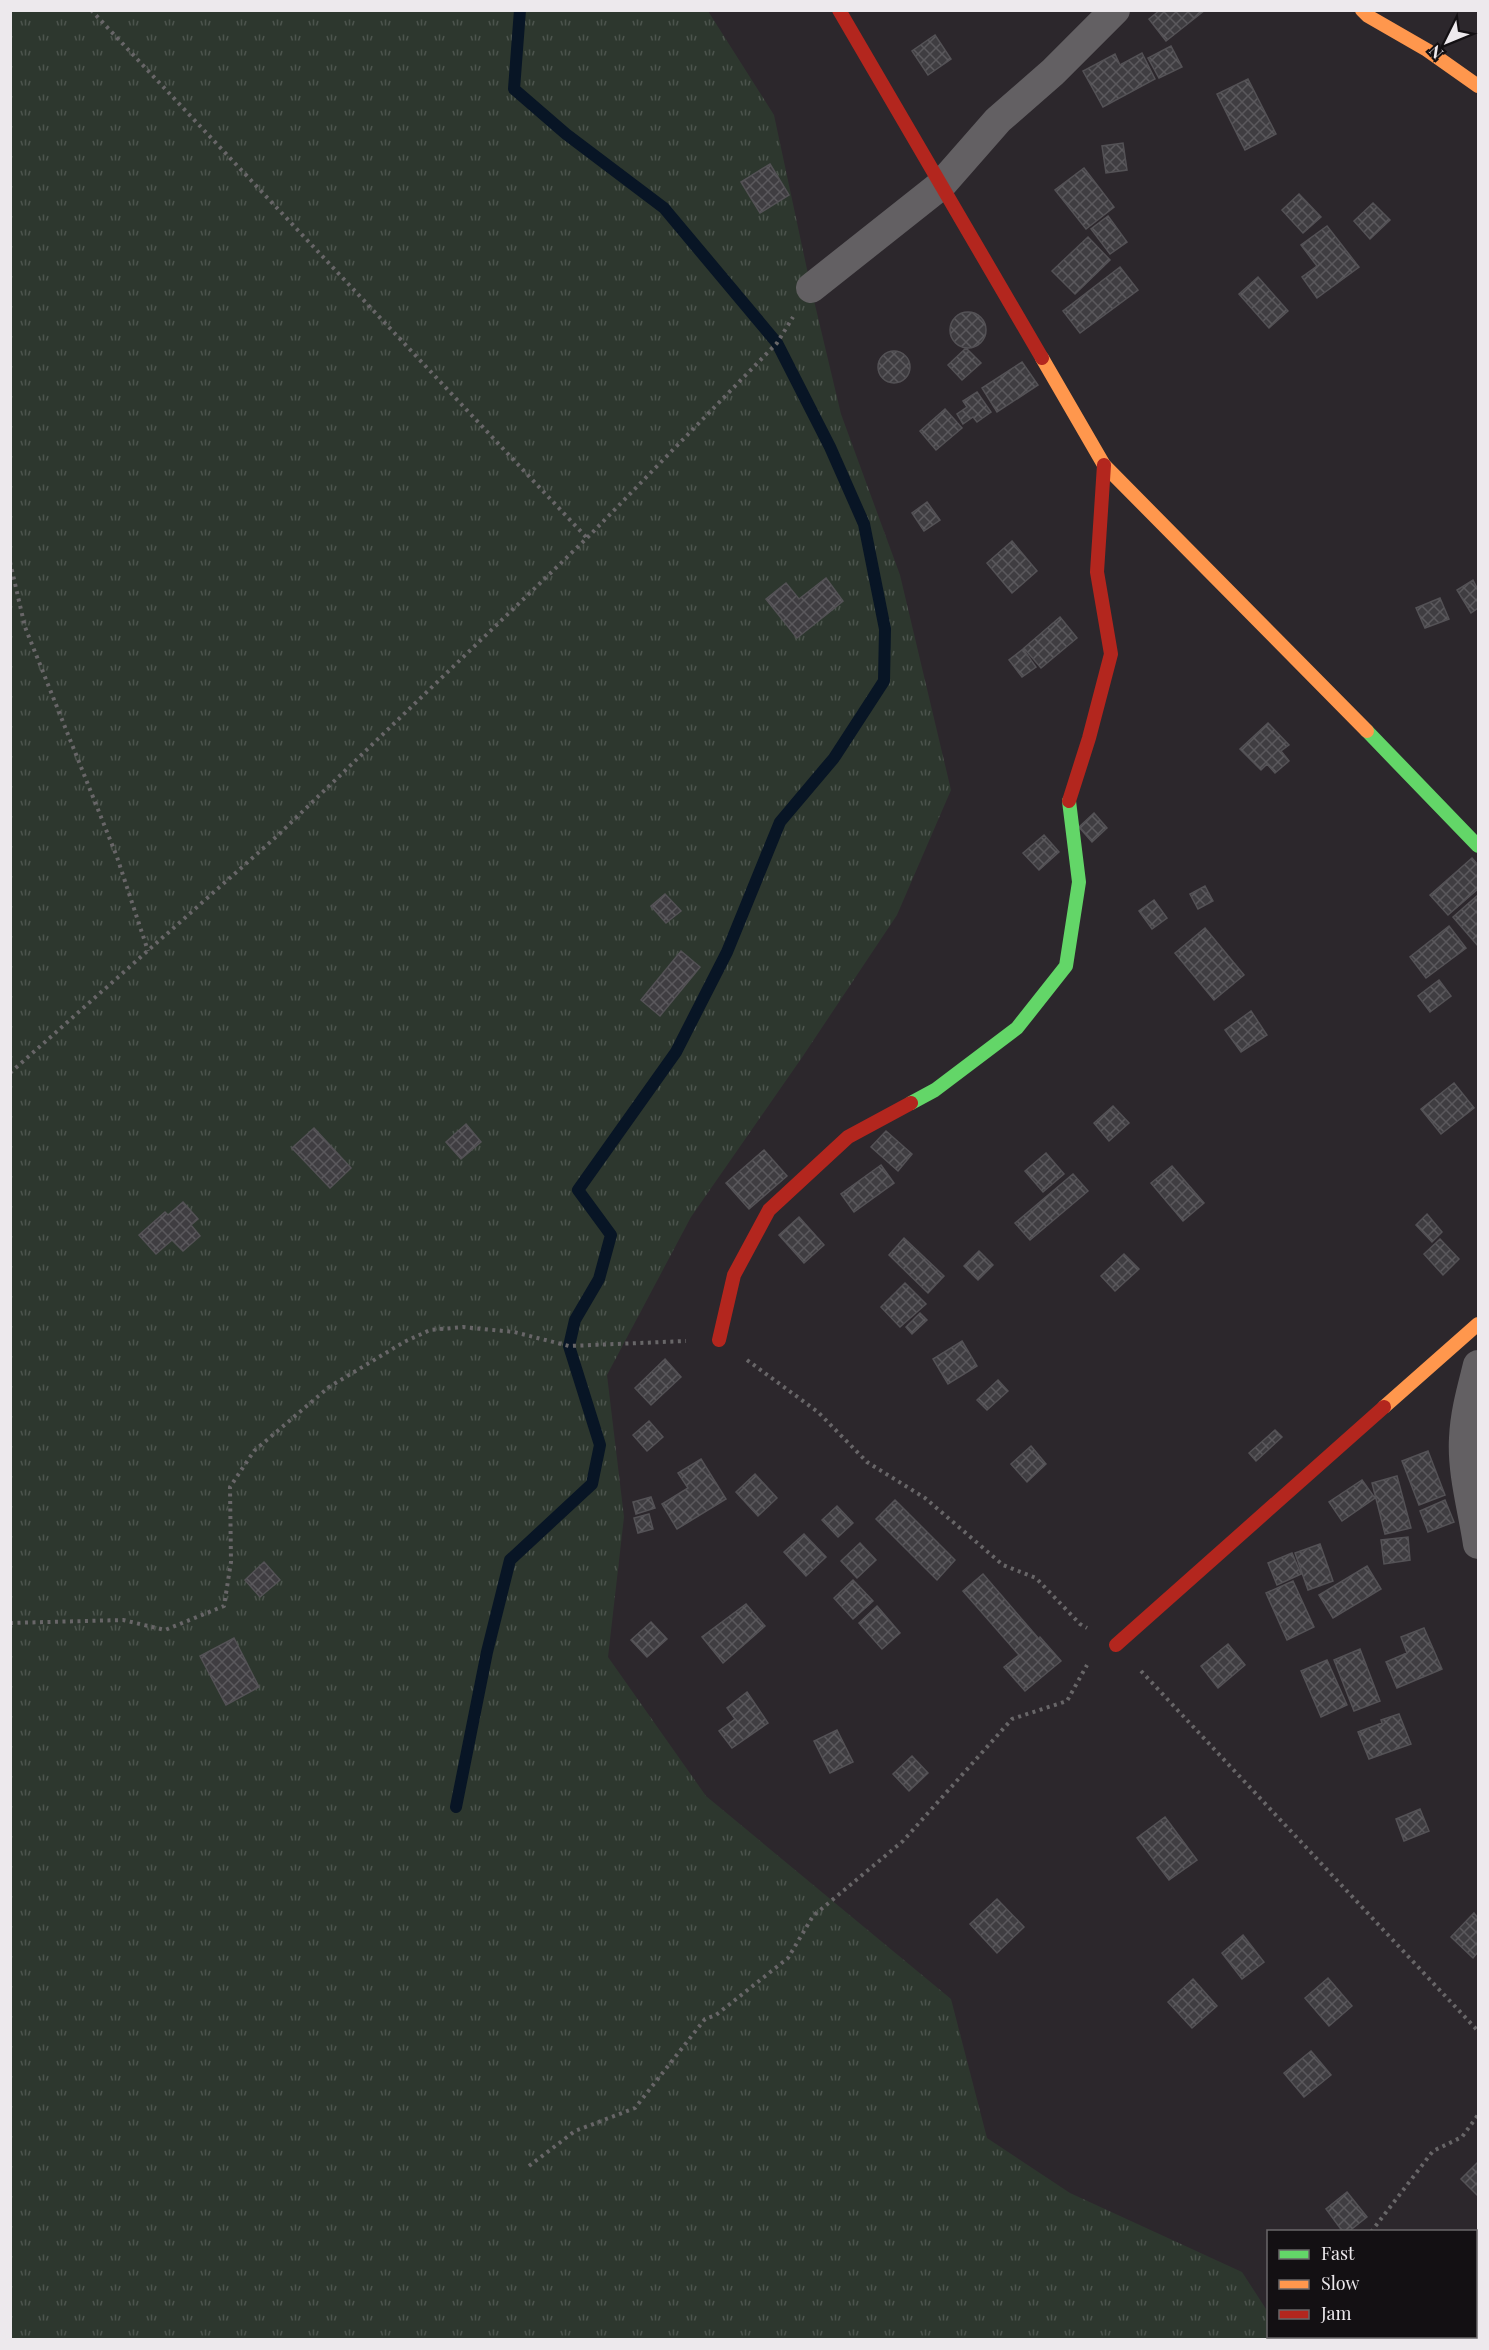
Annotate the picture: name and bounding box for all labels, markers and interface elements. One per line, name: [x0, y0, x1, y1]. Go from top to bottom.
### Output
north arrow: [1417, 12, 1477, 72]
text: N: [1424, 41, 1447, 64]
legend: [1267, 2230, 1477, 2338]
text: Fast: [1321, 2241, 1355, 2265]
text: Slow: [1321, 2271, 1359, 2295]
text: Jam: [1320, 2301, 1351, 2325]

